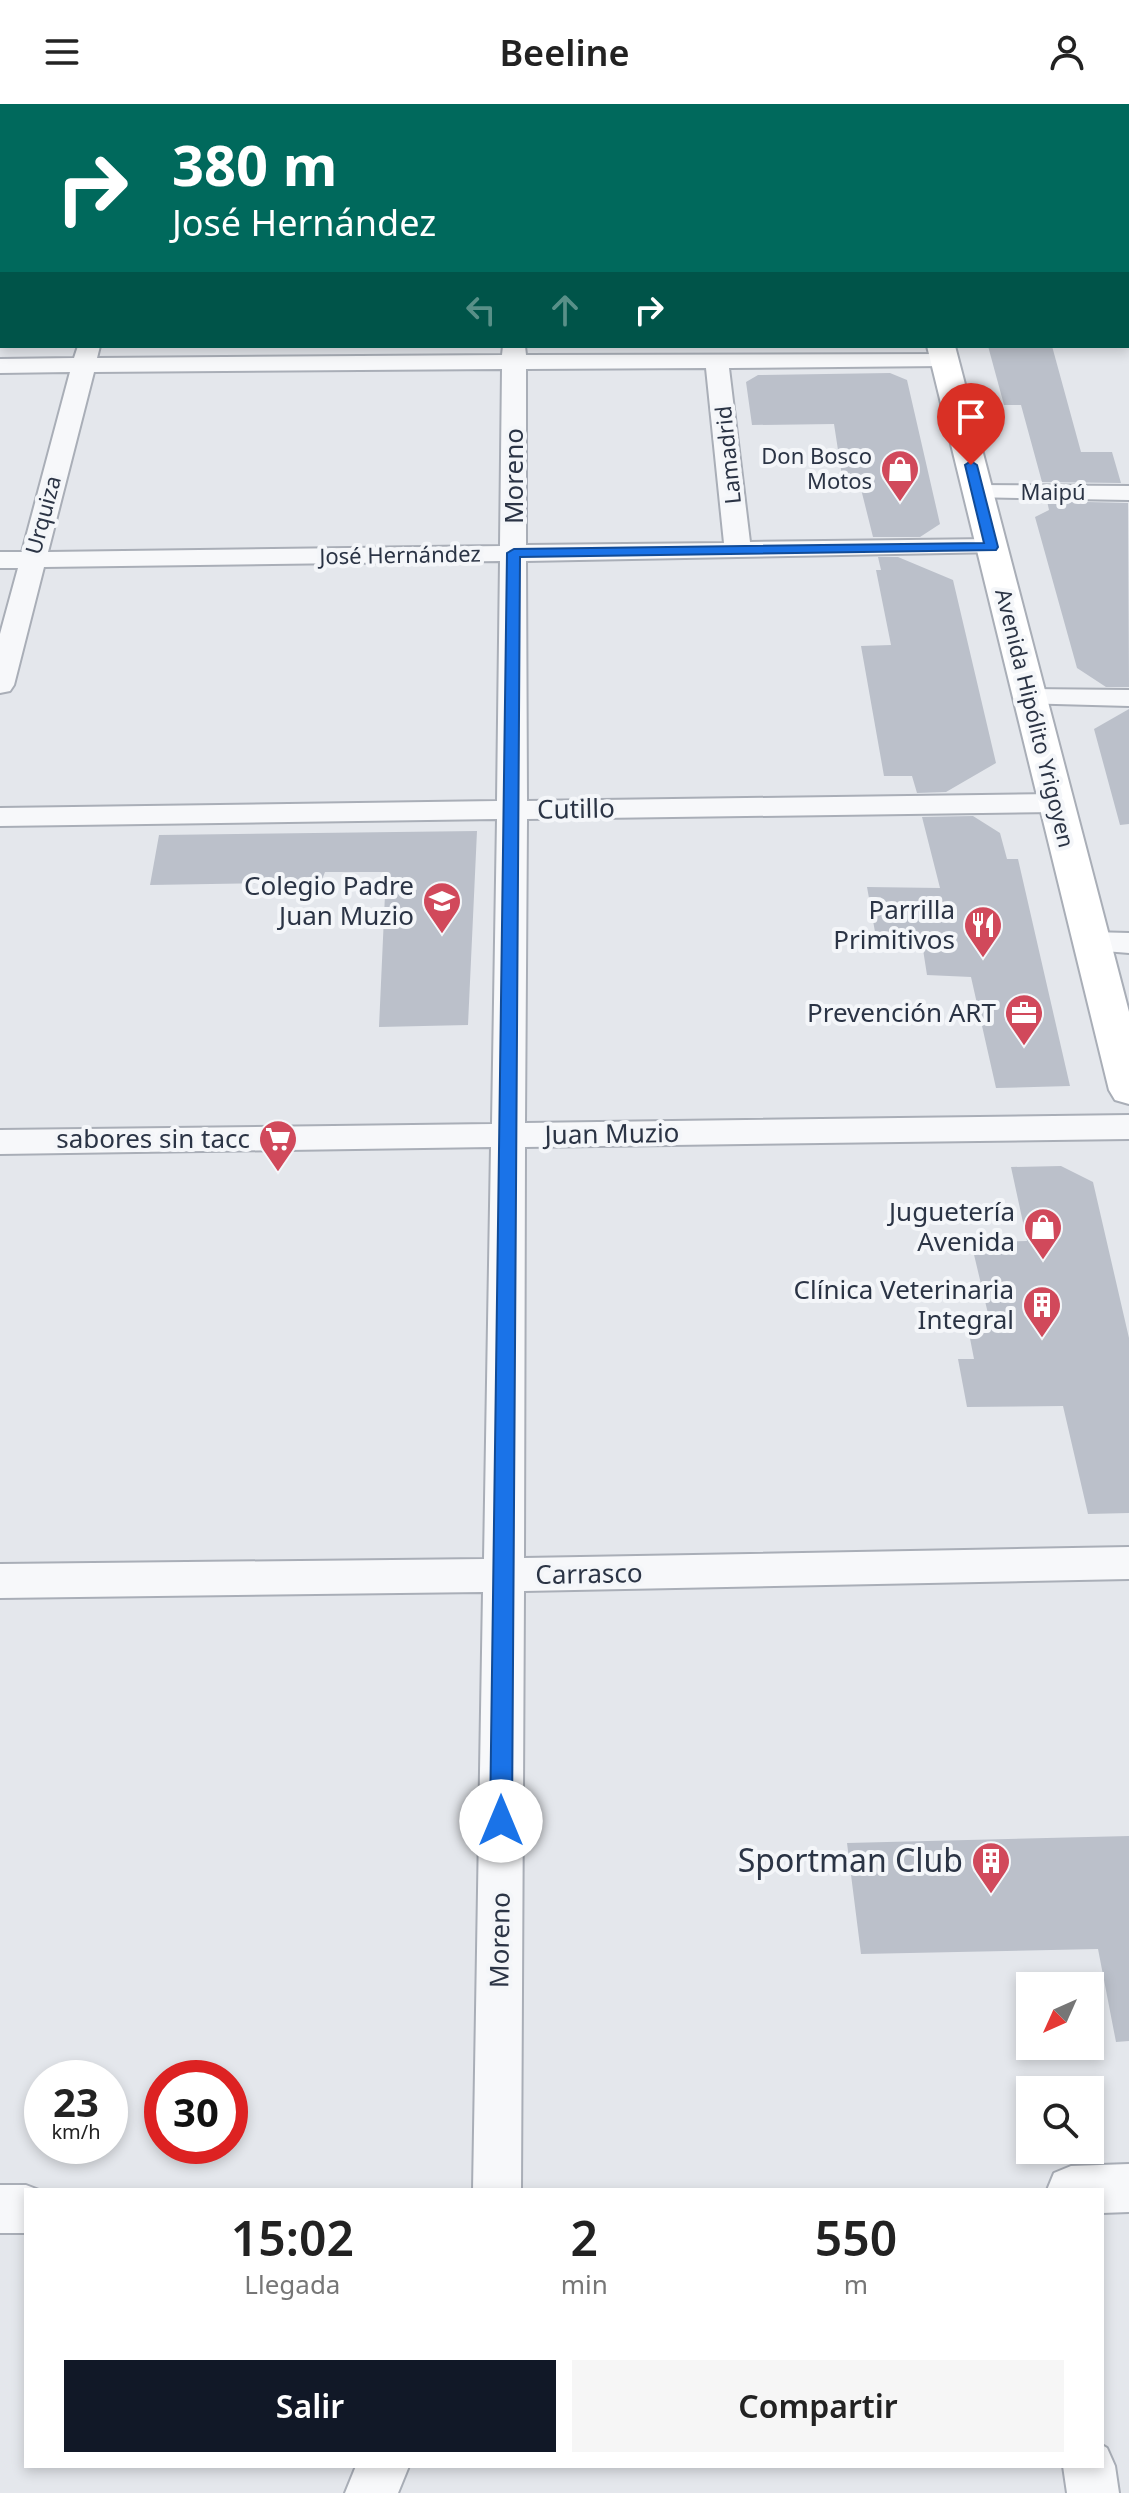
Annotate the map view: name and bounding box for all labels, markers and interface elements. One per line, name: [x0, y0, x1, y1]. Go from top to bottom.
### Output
text: Beeline: [499, 28, 630, 77]
icon: menu: [40, 30, 84, 74]
icon: person: [1045, 30, 1089, 74]
text: 380 m: [172, 126, 337, 202]
icon: right: [40, 136, 144, 240]
text: José Hernández: [172, 198, 436, 247]
icon: left: [459, 288, 503, 332]
icon: ahead: [543, 288, 587, 332]
icon: right: [627, 288, 671, 332]
pin: [937, 383, 1005, 465]
icon: arrive: [949, 395, 993, 439]
street label: Lamadrid: [707, 405, 747, 506]
street label: Moreno: [495, 428, 531, 524]
place label: Don Bosco Motos: [761, 440, 872, 495]
shop icon: Don Bosco Motos: [879, 448, 921, 503]
street label: Urquiza: [17, 472, 67, 557]
street label: Maipú: [1020, 476, 1086, 506]
street label: José Hernández: [317, 538, 481, 570]
street label: Avenida Hipólito Yrigoyen: [989, 585, 1083, 850]
street label: Cutillo: [537, 789, 615, 827]
place label: Colegio Padre Juan Muzio: [244, 867, 414, 933]
school or university icon: Colegio Padre Juan Muzio: [421, 880, 463, 935]
place label: Parrilla Primitivos: [833, 891, 955, 957]
restaurant icon: Parrilla Primitivos: [962, 904, 1004, 959]
office icon: Prevención ART: [1003, 992, 1045, 1047]
place label: Prevención ART: [807, 994, 997, 1030]
street label: Juan Muzio: [541, 1114, 680, 1152]
supermarket icon: sabores sin tacc: [257, 1118, 299, 1173]
place label: sabores sin tacc: [56, 1120, 250, 1156]
place label: Juguetería Avenida: [886, 1193, 1015, 1259]
shop icon: Juguetería Avenida: [1022, 1206, 1064, 1261]
place label: Clínica Veterinaria Integral: [794, 1271, 1014, 1337]
building icon: Clínica Veterinaria Integral: [1021, 1284, 1063, 1339]
street label: Carrasco: [535, 1554, 643, 1592]
position arrow: [459, 1779, 543, 1863]
place label: Sportman Club: [738, 1838, 963, 1881]
building icon: Sportman Club: [970, 1840, 1012, 1895]
street label: Moreno: [480, 1892, 518, 1988]
north arrow: [1016, 1972, 1104, 2060]
map controls: [1016, 1972, 1104, 2164]
speed limit sign: 30: [144, 2060, 248, 2164]
text: 23: [53, 2074, 99, 2129]
button: search: [1016, 2076, 1104, 2164]
text: km/h: [51, 2118, 101, 2145]
text: 15:02: [231, 2205, 354, 2270]
text: 2: [571, 2205, 598, 2270]
text: 550: [815, 2205, 897, 2270]
text: Llegada: [244, 2266, 340, 2302]
text: min: [561, 2266, 608, 2302]
text: m: [844, 2266, 868, 2302]
button: Salir: [64, 2360, 556, 2452]
button: Compartir: [572, 2360, 1064, 2452]

